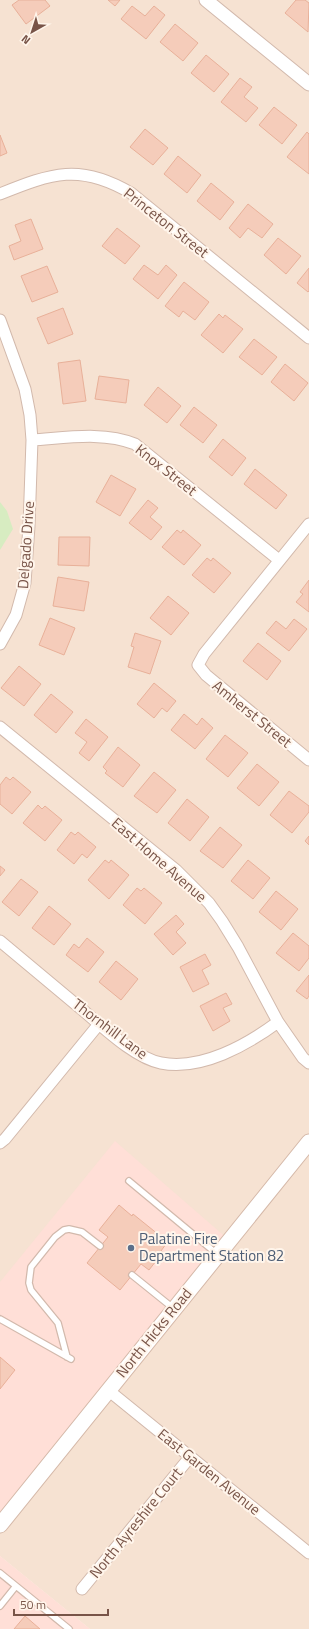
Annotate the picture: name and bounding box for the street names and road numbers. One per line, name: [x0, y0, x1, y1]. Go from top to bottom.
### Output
street label: Princeton Street: [119, 182, 214, 264]
street label: Knox Street: [130, 438, 203, 502]
street label: Delgado Drive: [11, 500, 40, 590]
street label: Amherst Street: [208, 674, 298, 753]
street label: East Home Avenue: [107, 812, 212, 908]
street label: Thornhill Lane: [68, 993, 153, 1065]
street label: North Hicks Road: [110, 1283, 197, 1383]
street label: East Garden Avenue: [153, 1423, 266, 1520]
street label: North Ayreshire Court: [84, 1462, 188, 1583]

